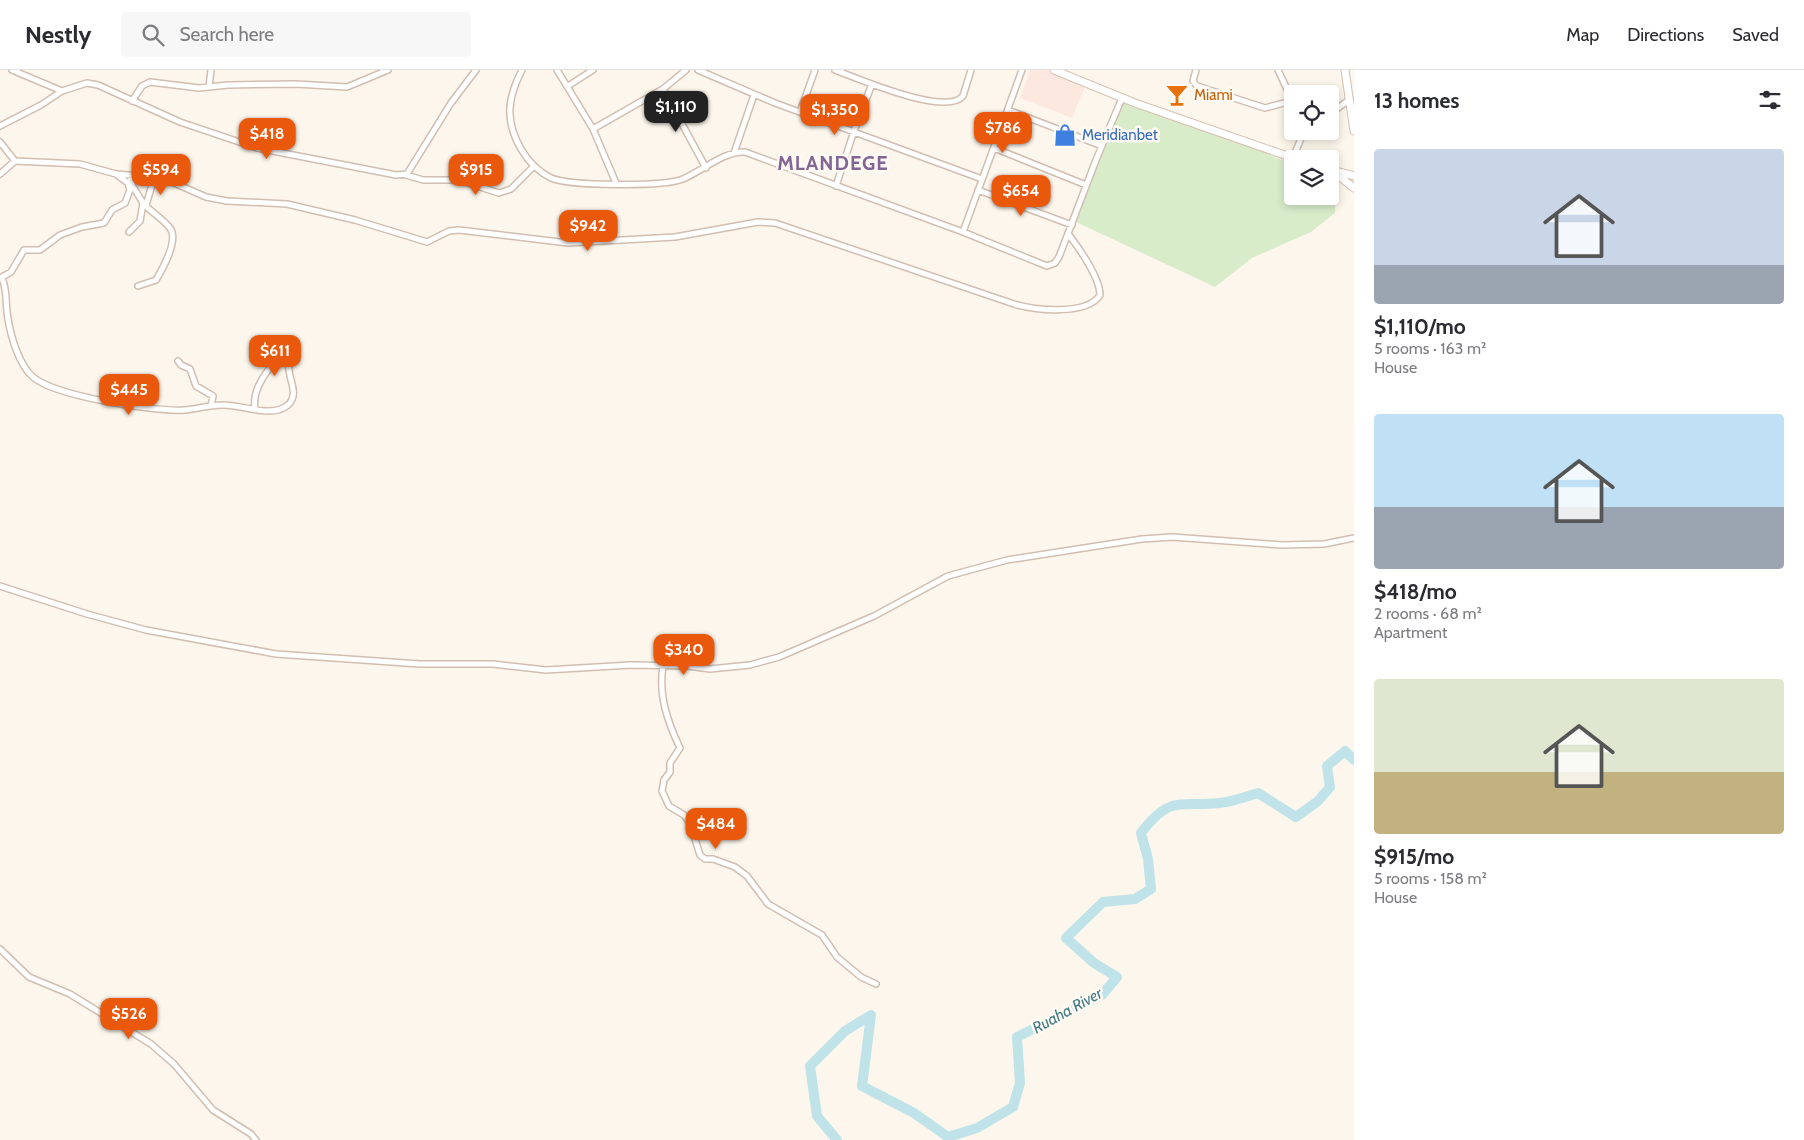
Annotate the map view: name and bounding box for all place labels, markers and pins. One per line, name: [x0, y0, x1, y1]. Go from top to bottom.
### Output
bar icon: Miami: [1164, 82, 1190, 108]
place label: Miami: [1194, 86, 1233, 104]
pin: $1,110: [635, 90, 717, 133]
pin: $1,350: [794, 93, 876, 136]
pin: $786: [973, 112, 1033, 154]
pin: $418: [237, 118, 297, 160]
shop icon: Meridianbet: [1052, 122, 1078, 148]
place label: Meridianbet: [1082, 126, 1158, 144]
pin: $594: [131, 154, 191, 196]
pin: $915: [446, 154, 506, 196]
pin: $654: [991, 174, 1051, 217]
pin: $942: [558, 210, 618, 252]
pin: $611: [245, 334, 305, 377]
pin: $445: [99, 374, 159, 416]
pin: $340: [654, 634, 714, 676]
pin: $484: [686, 808, 746, 850]
pin: $526: [99, 998, 159, 1040]

